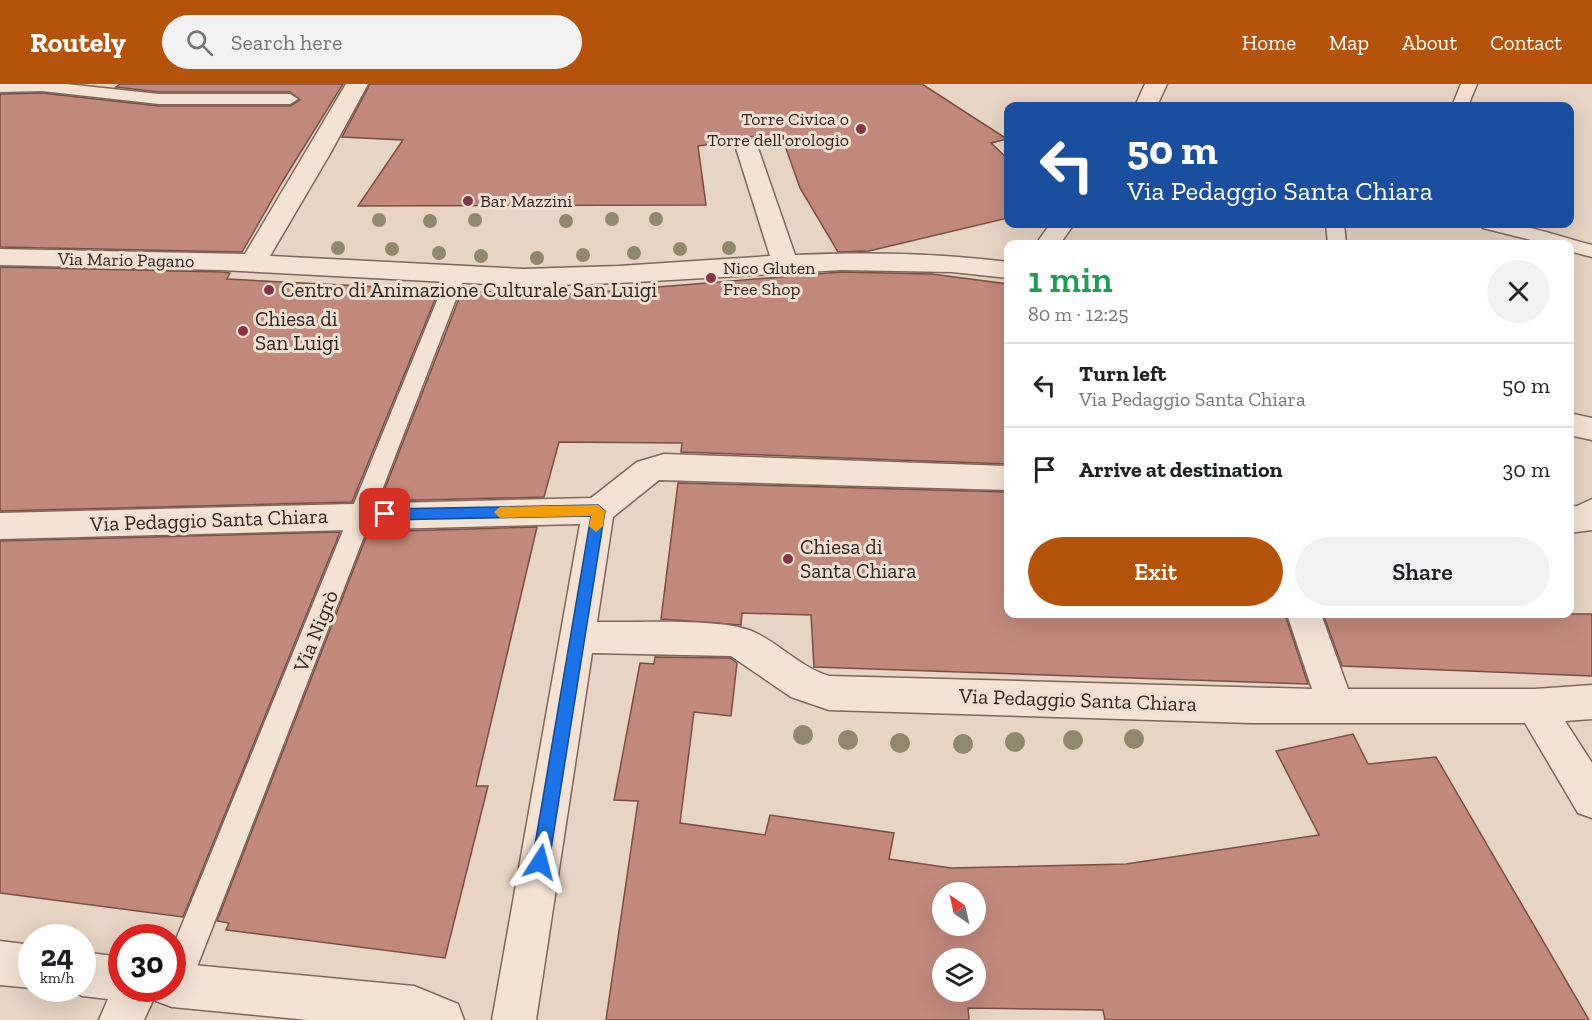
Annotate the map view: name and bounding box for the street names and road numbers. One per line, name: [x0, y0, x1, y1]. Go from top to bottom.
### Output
street label: Via Mario Pagano: [57, 248, 194, 272]
street label: Via Pedaggio Santa Chiara: [89, 503, 328, 536]
street label: Via Nigrò: [287, 586, 343, 676]
street label: Via Pedaggio Santa Chiara: [958, 683, 1197, 716]

